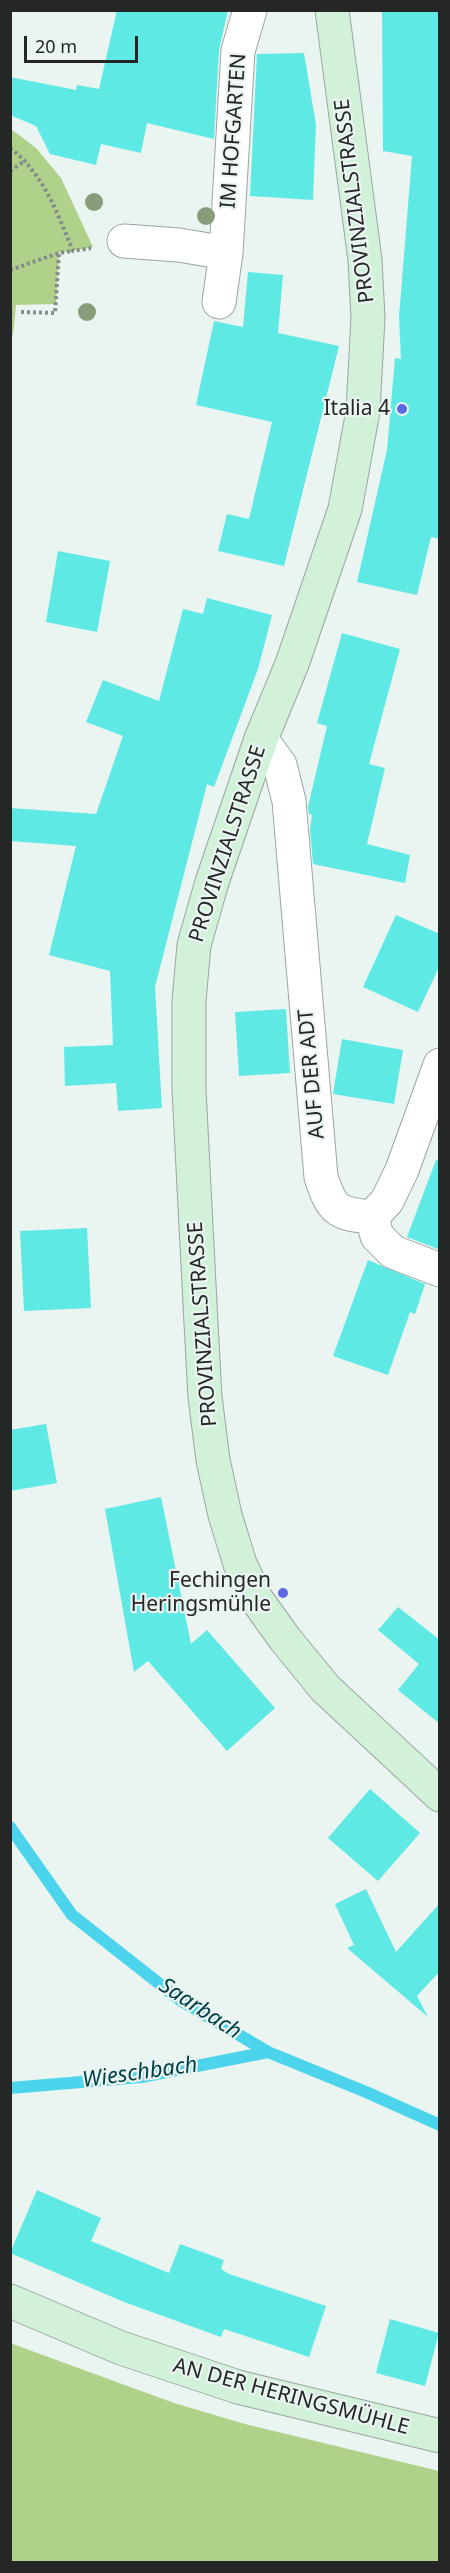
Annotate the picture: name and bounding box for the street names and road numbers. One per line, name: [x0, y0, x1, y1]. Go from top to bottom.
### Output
street label: IM HOFGARTEN: [216, 53, 252, 209]
street label: PROVINZIALSTRASSE: [330, 97, 380, 305]
street label: PROVINZIALSTRASSE: [184, 742, 272, 946]
street label: AUF DER ADT: [294, 1008, 330, 1140]
street label: PROVINZIALSTRASSE: [183, 1221, 223, 1427]
street label: AN DER HERINGSMÜHLE: [170, 2353, 412, 2441]

